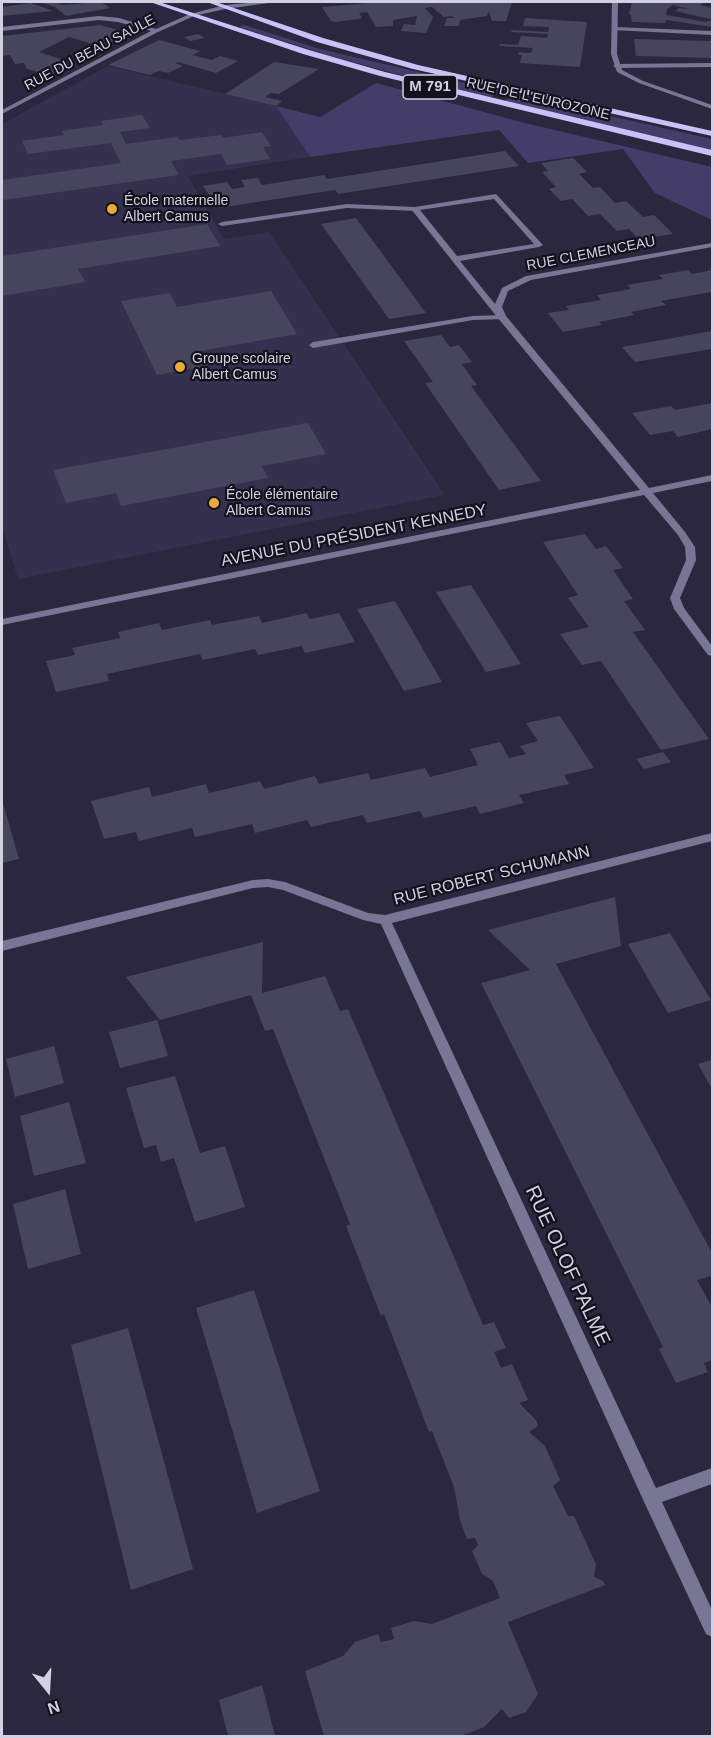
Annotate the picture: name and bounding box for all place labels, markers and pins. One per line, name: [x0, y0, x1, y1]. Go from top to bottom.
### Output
place label: École maternelle Albert Camus: [124, 193, 228, 226]
marker: École maternelle Albert Camus: [105, 202, 119, 216]
place label: Groupe scolaire Albert Camus: [192, 351, 291, 384]
marker: Groupe scolaire Albert Camus: [173, 360, 187, 374]
place label: École élémentaire Albert Camus: [226, 487, 338, 520]
marker: École élémentaire Albert Camus: [207, 496, 221, 510]

